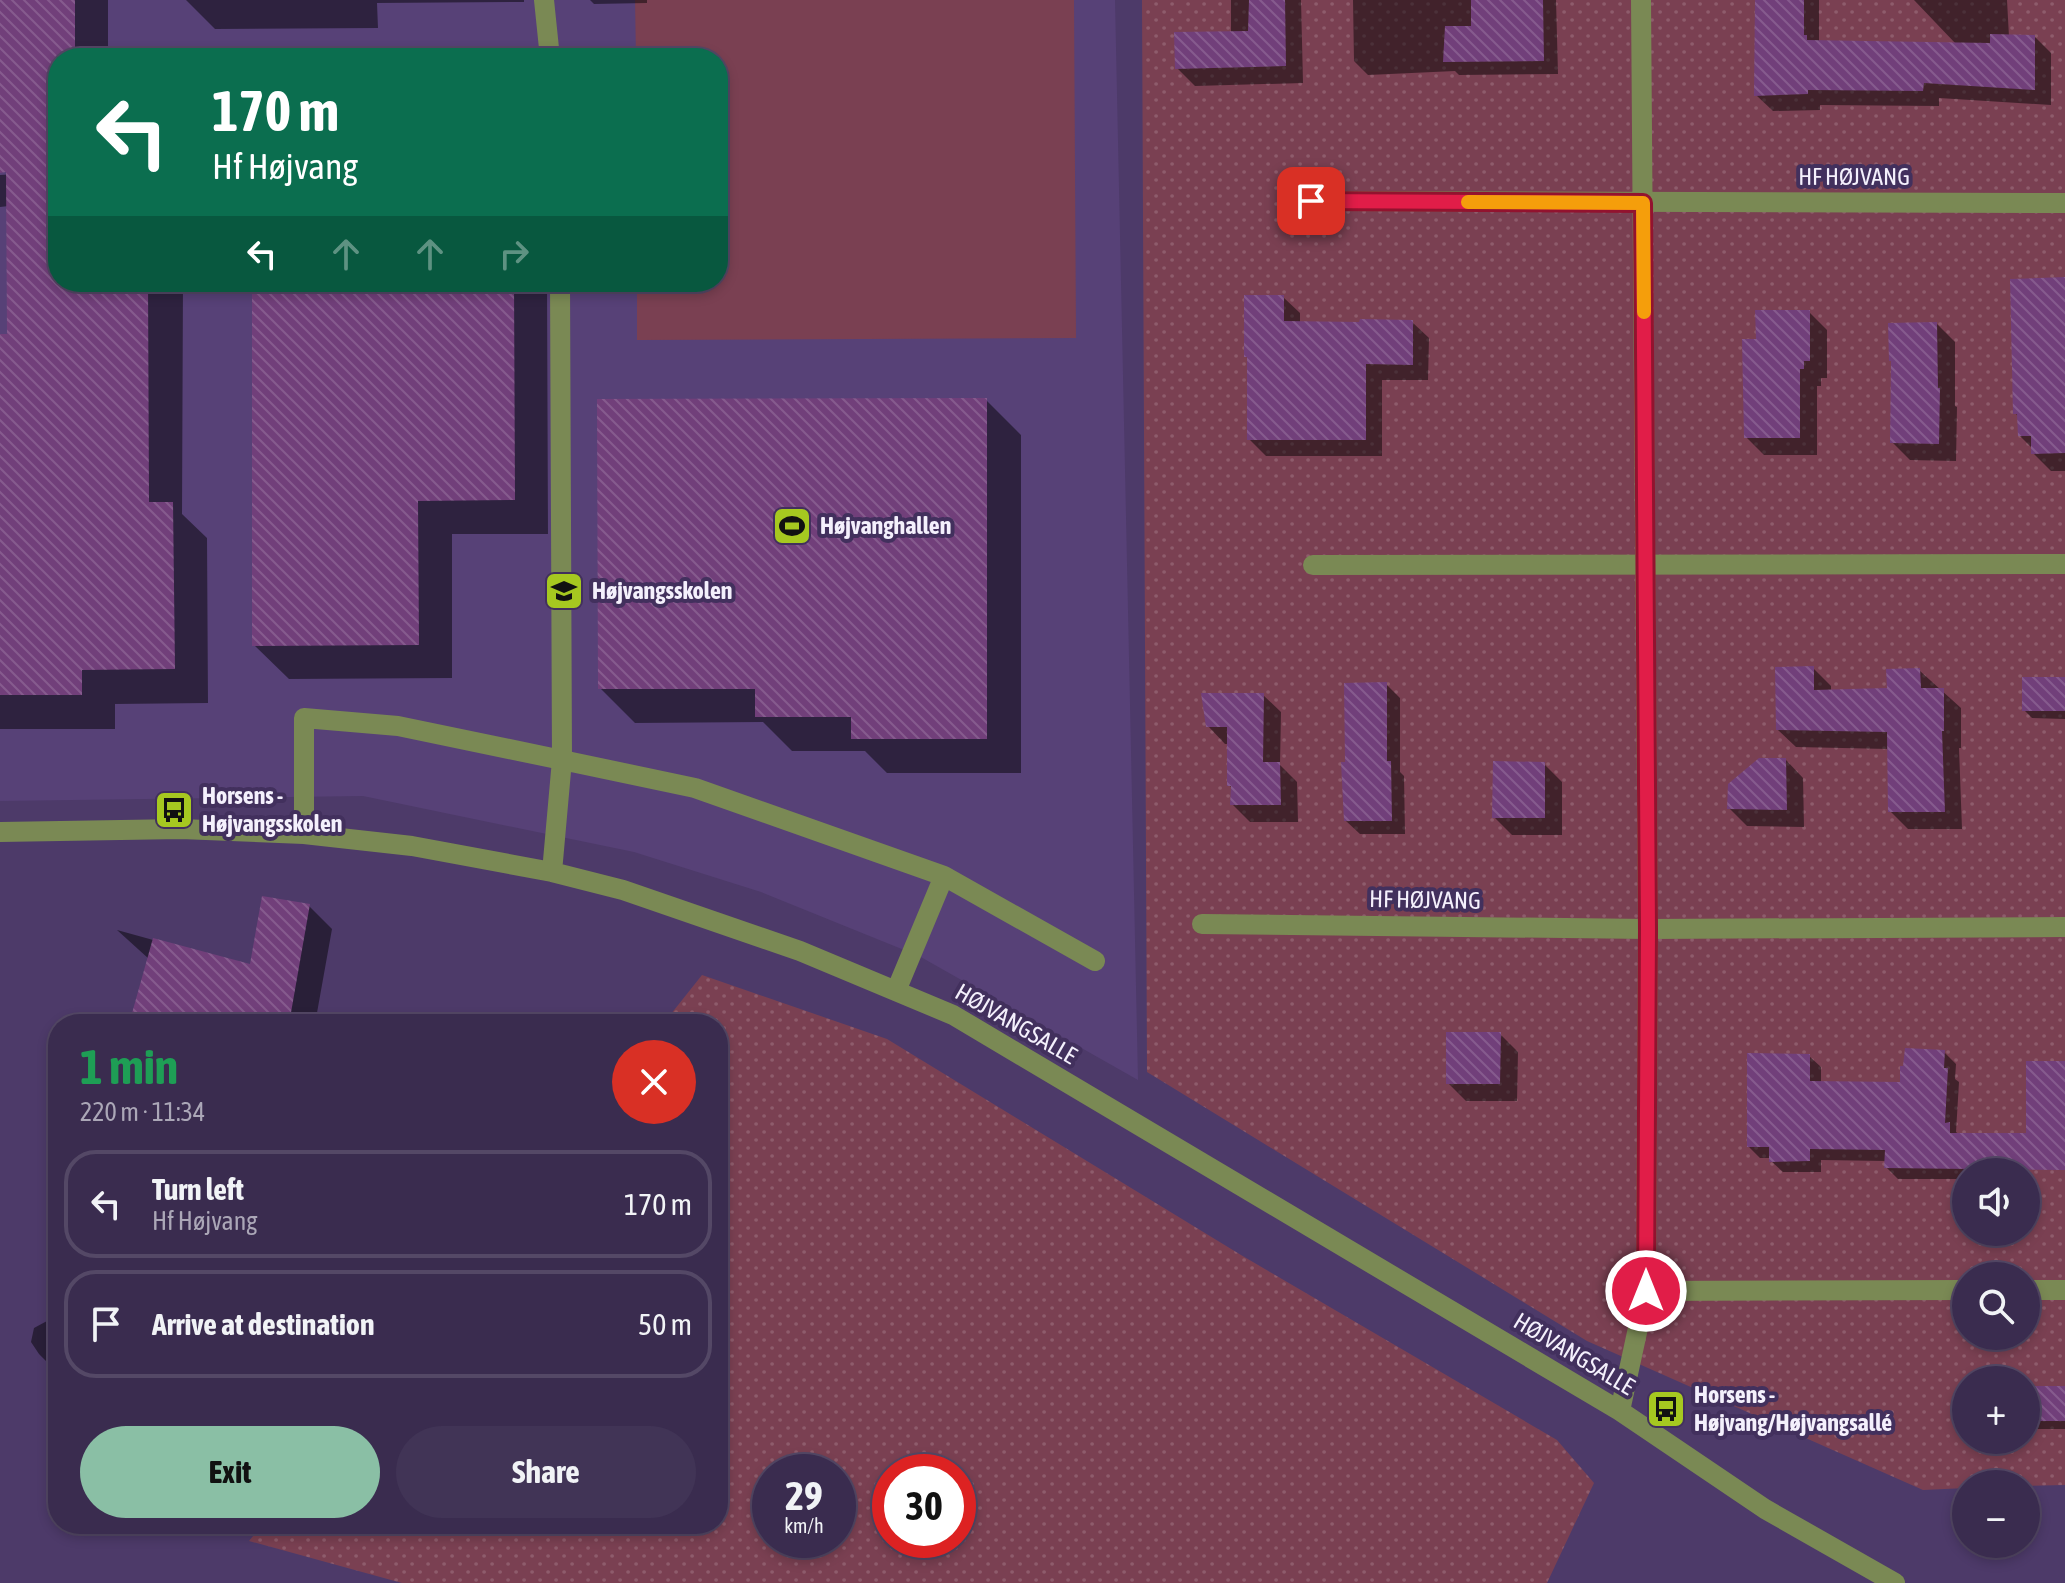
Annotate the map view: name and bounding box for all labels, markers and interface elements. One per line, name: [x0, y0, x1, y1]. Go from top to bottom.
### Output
text: 170 m: [212, 79, 339, 143]
icon: left: [80, 80, 184, 184]
text: Hf Højvang: [212, 145, 358, 187]
street label: HF HØJVANG: [1798, 163, 1910, 190]
pin: [1277, 167, 1345, 235]
icon: arrive: [1289, 179, 1333, 223]
icon: left: [240, 232, 284, 276]
icon: ahead: [324, 232, 368, 276]
icon: ahead: [408, 232, 452, 276]
icon: right: [492, 232, 536, 276]
sports icon: Højvanghallen: [771, 505, 813, 547]
place label: Højvanghallen: [820, 512, 951, 539]
school or university icon: Højvangsskolen: [543, 570, 585, 612]
place label: Højvangsskolen: [592, 577, 732, 604]
place label: Horsens - Højvangsskolen: [202, 782, 342, 837]
bus stop icon: Horsens - Højvangsskolen: [153, 789, 195, 831]
street label: HF HØJVANG: [1369, 885, 1481, 914]
street label: HØJVANGSALLE: [951, 978, 1082, 1069]
text: 1 min: [80, 1039, 178, 1094]
button: close: [612, 1040, 696, 1124]
text: 220 m · 11:34: [80, 1097, 205, 1127]
map controls: [1952, 1158, 2040, 1558]
button: sound: [1952, 1158, 2040, 1246]
text: Turn left: [152, 1172, 244, 1206]
icon: left: [84, 1182, 128, 1226]
text: 170 m: [624, 1187, 692, 1221]
text: Hf Højvang: [152, 1206, 257, 1236]
position arrow: [1604, 1249, 1688, 1333]
button: search: [1952, 1262, 2040, 1350]
icon: arrive: [84, 1302, 128, 1346]
text: Arrive at destination: [152, 1307, 374, 1341]
text: 50 m: [638, 1307, 692, 1341]
street label: HØJVANGSALLE: [1509, 1307, 1639, 1400]
button: +: [1952, 1366, 2040, 1454]
place label: Horsens - Højvang/Højvangsallé: [1694, 1381, 1892, 1436]
bus stop icon: Horsens - Højvang/Højvangsallé: [1645, 1388, 1687, 1430]
button: Exit: [80, 1426, 380, 1518]
button: Share: [396, 1426, 696, 1518]
speed limit sign: 30: [872, 1454, 976, 1558]
button: −: [1952, 1470, 2040, 1558]
text: 29: [785, 1473, 823, 1518]
text: km/h: [784, 1514, 824, 1537]

